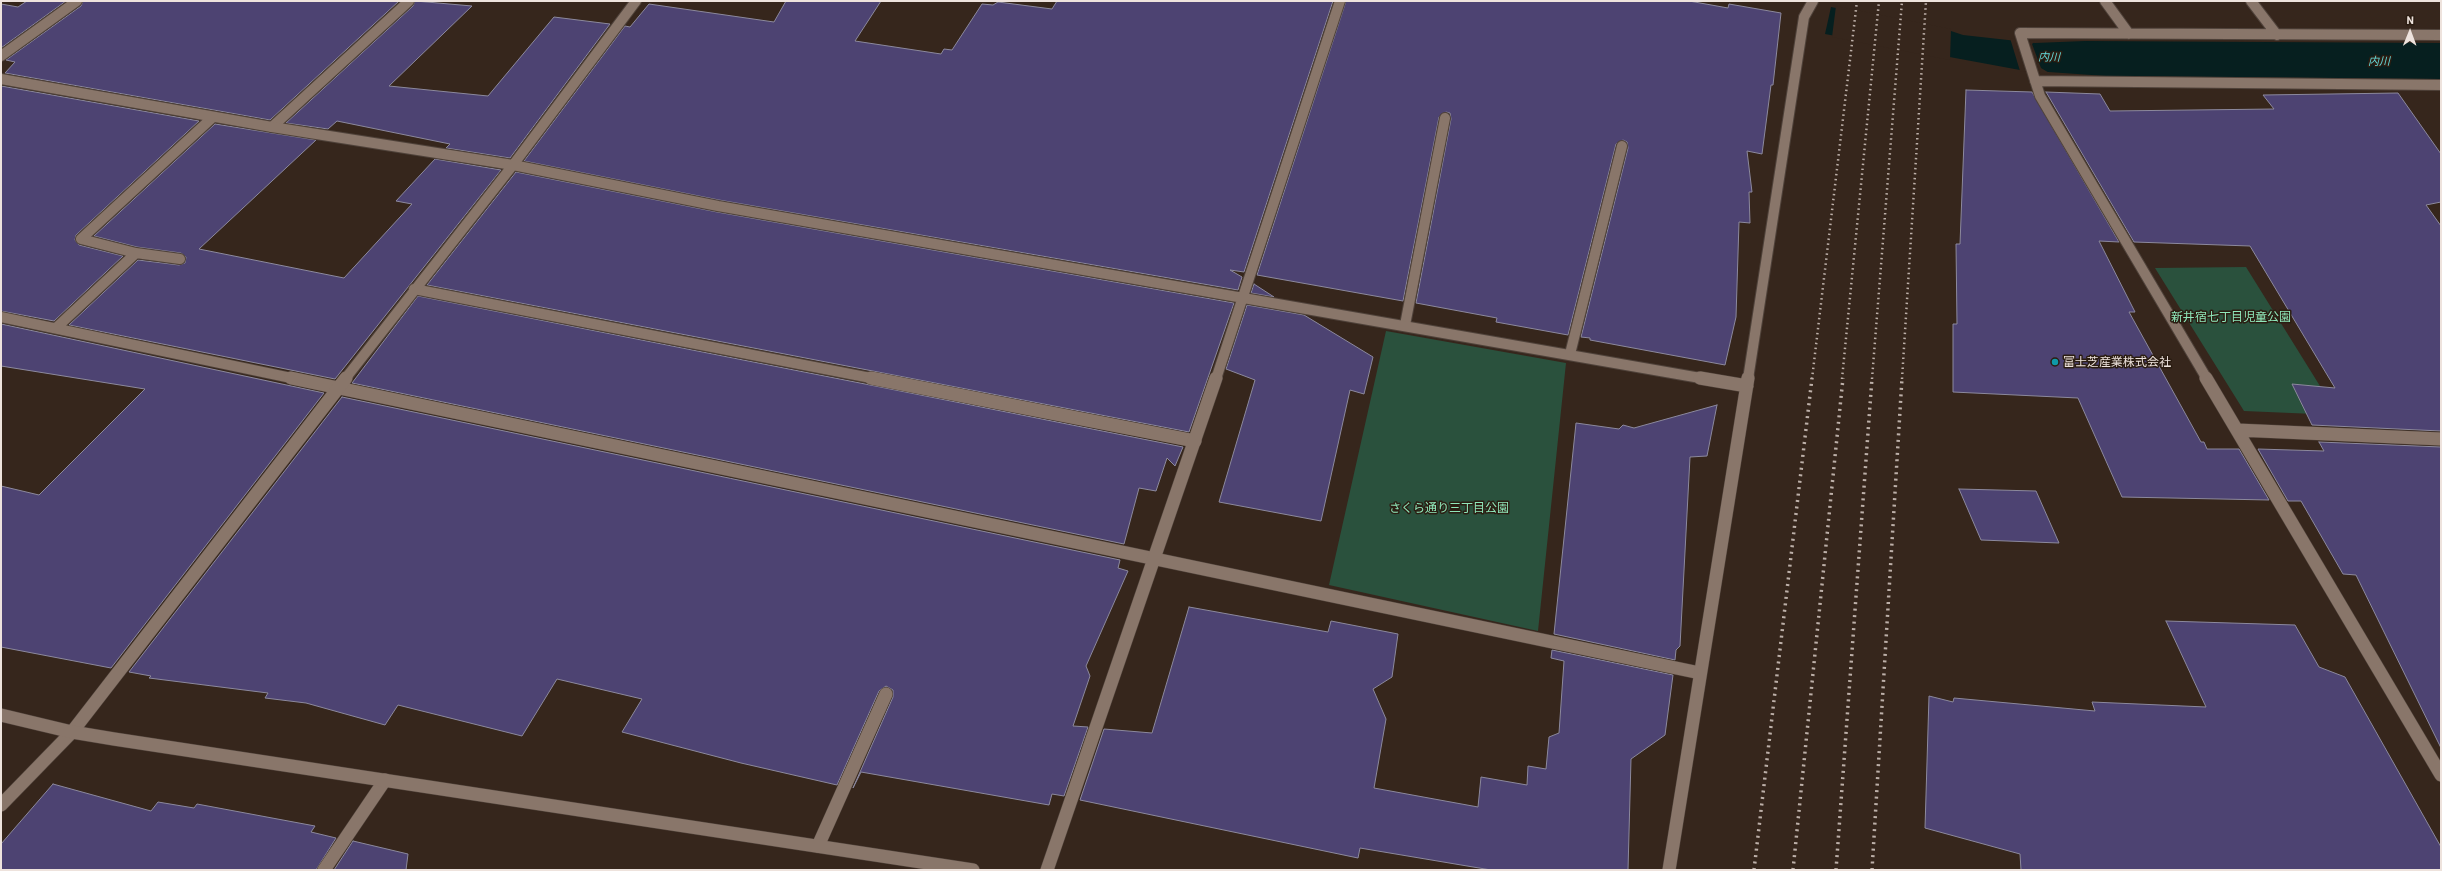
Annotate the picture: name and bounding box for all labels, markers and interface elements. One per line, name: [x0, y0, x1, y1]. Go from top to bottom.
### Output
north arrow: [2390, 12, 2430, 52]
text: N: [2406, 13, 2414, 26]
water label: 内川: [2038, 50, 2060, 64]
water label: 内川: [2368, 54, 2390, 68]
park label: 新井宿七丁目児童公園: [2171, 310, 2291, 324]
place label: 富士芝産業株式会社: [2063, 355, 2171, 369]
marker: 富士芝産業株式会社: [2050, 357, 2060, 367]
park label: さくら通り三丁目公園: [1389, 501, 1509, 515]

